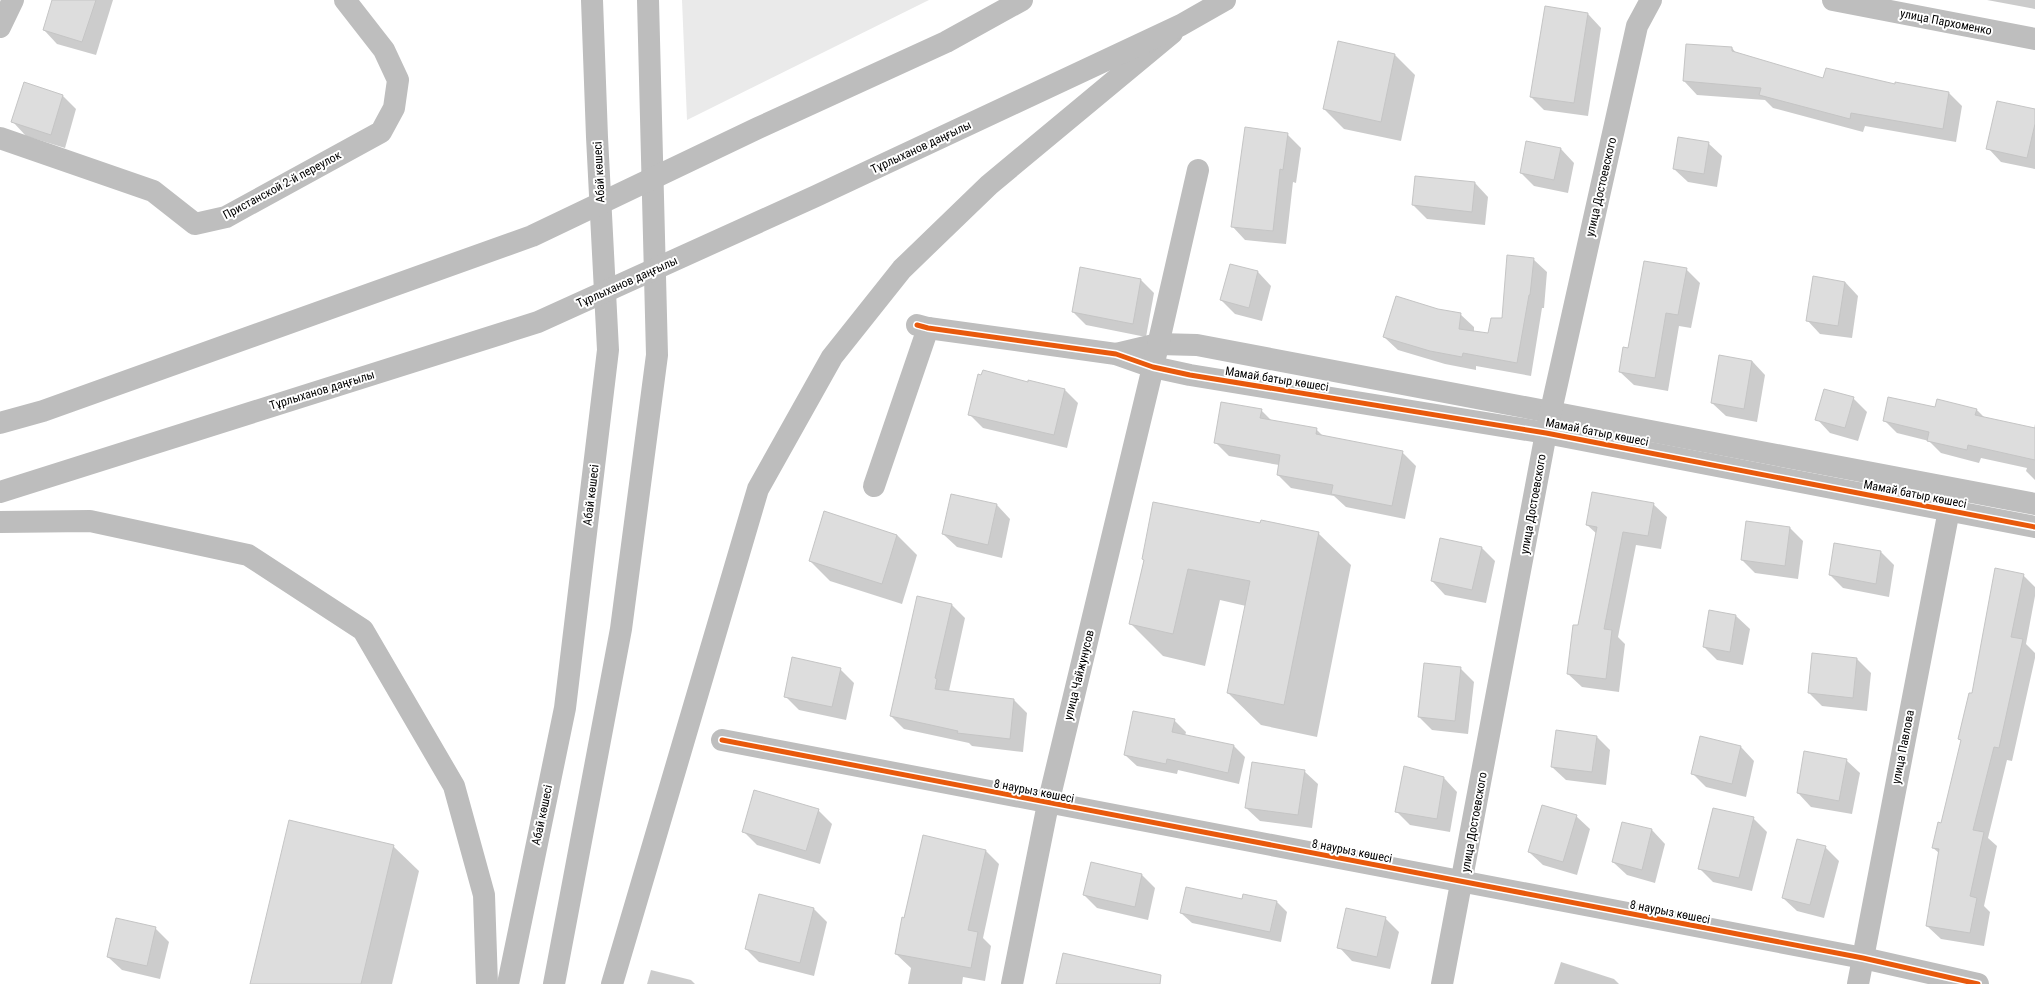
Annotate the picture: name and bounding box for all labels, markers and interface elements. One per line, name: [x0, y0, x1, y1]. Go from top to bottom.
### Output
street label: улица Пархоменко: [1899, 6, 1993, 38]
street label: Тұрлыханов даңғылы: [869, 118, 973, 176]
street label: улица Достоевского: [1583, 136, 1619, 238]
street label: Абай көшесі: [590, 141, 608, 203]
street label: Пристанской 2-й переулок: [221, 148, 344, 222]
street label: Тұрлыханов даңғылы: [574, 253, 680, 311]
street label: Мамай батыр көшесі: [1224, 364, 1330, 394]
street label: Тұрлыханов даңғылы: [268, 367, 376, 413]
street label: Мамай батыр көшесі: [1544, 415, 1650, 449]
street label: улица Достоевского: [1517, 453, 1549, 555]
street label: Абай көшесі: [580, 464, 602, 526]
street label: Мамай батыр көшесі: [1862, 477, 1968, 511]
street label: улица Чайжунусов: [1061, 628, 1097, 722]
street label: улица Павлова: [1889, 709, 1917, 785]
street label: улица Достоевского: [1458, 771, 1490, 873]
street label: 8 наурыз көшесі: [993, 776, 1075, 806]
street label: Абай көшесі: [529, 784, 555, 846]
street label: 8 наурыз көшесі: [1311, 836, 1393, 866]
street label: 8 наурыз көшесі: [1629, 897, 1711, 927]

